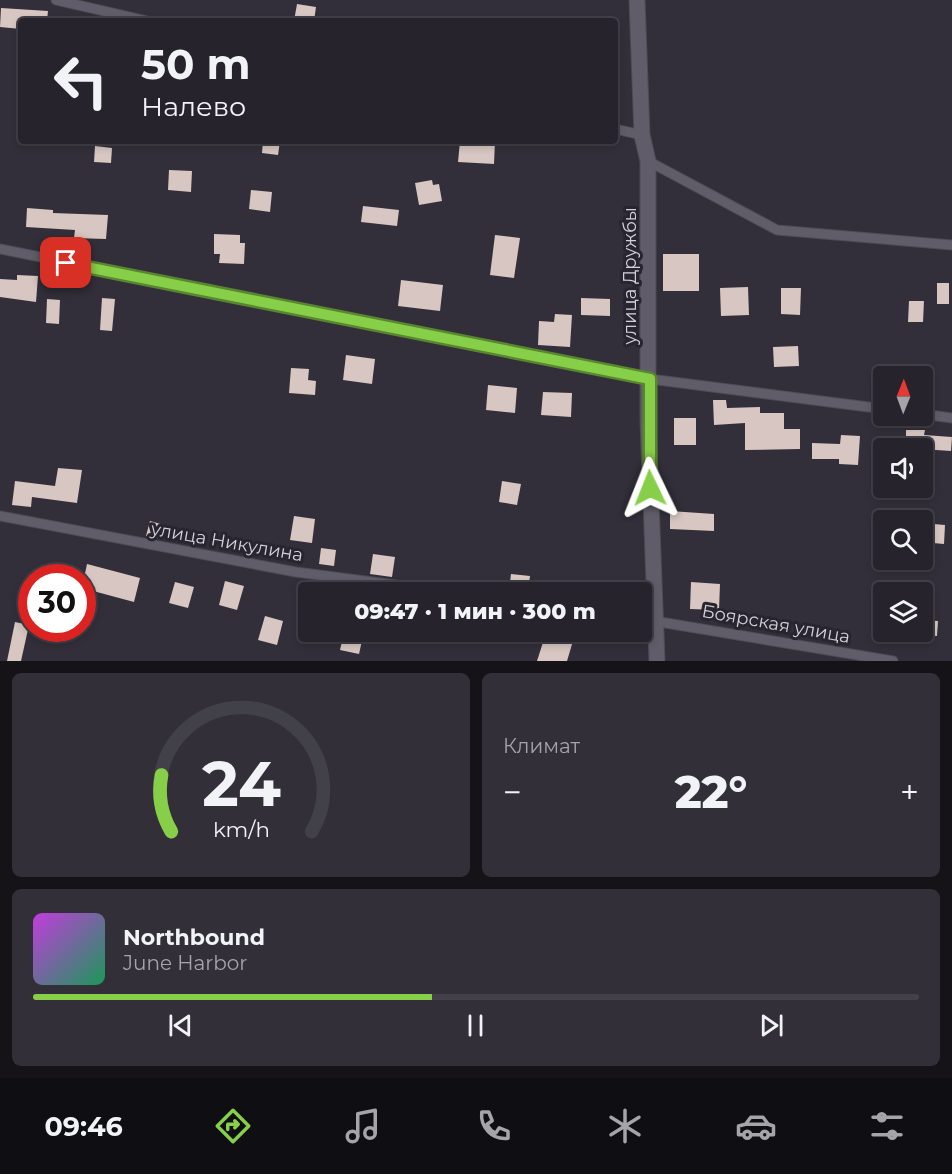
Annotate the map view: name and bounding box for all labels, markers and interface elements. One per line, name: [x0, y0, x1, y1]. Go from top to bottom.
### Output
text: 50 m: [141, 38, 250, 90]
icon: left: [42, 42, 120, 120]
text: Налево: [141, 90, 246, 123]
street label: улица Дружбы: [619, 207, 641, 346]
pin: [40, 237, 91, 288]
icon: arrive: [49, 246, 82, 279]
north arrow: [873, 366, 933, 426]
map controls: [873, 366, 933, 642]
button: sound: [873, 438, 933, 498]
position arrow: [618, 456, 682, 520]
button: search: [873, 510, 933, 570]
street label: улица Никулина: [148, 518, 305, 566]
speed limit sign: 30: [18, 564, 96, 642]
button: layers: [873, 582, 933, 642]
text: 09:47 · 1 мин · 300 m: [354, 598, 596, 625]
street label: Боярская улица: [700, 600, 852, 648]
text: Климат: [503, 734, 580, 758]
text: 24: [201, 746, 281, 822]
text: 22°: [675, 764, 747, 819]
text: −: [503, 772, 522, 812]
text: +: [900, 772, 919, 812]
text: km/h: [212, 816, 270, 842]
text: Northbound: [123, 924, 265, 951]
text: June Harbor: [123, 951, 247, 975]
icon: previous: [164, 1009, 197, 1042]
icon: pause: [459, 1009, 492, 1042]
icon: next: [755, 1009, 788, 1042]
icon: directions: [212, 1105, 254, 1147]
icon: music: [342, 1105, 384, 1147]
icon: phone: [473, 1105, 515, 1147]
icon: climate: [604, 1105, 646, 1147]
icon: car: [735, 1105, 777, 1147]
icon: filters: [866, 1105, 908, 1147]
text: 09:46: [44, 1110, 123, 1143]

